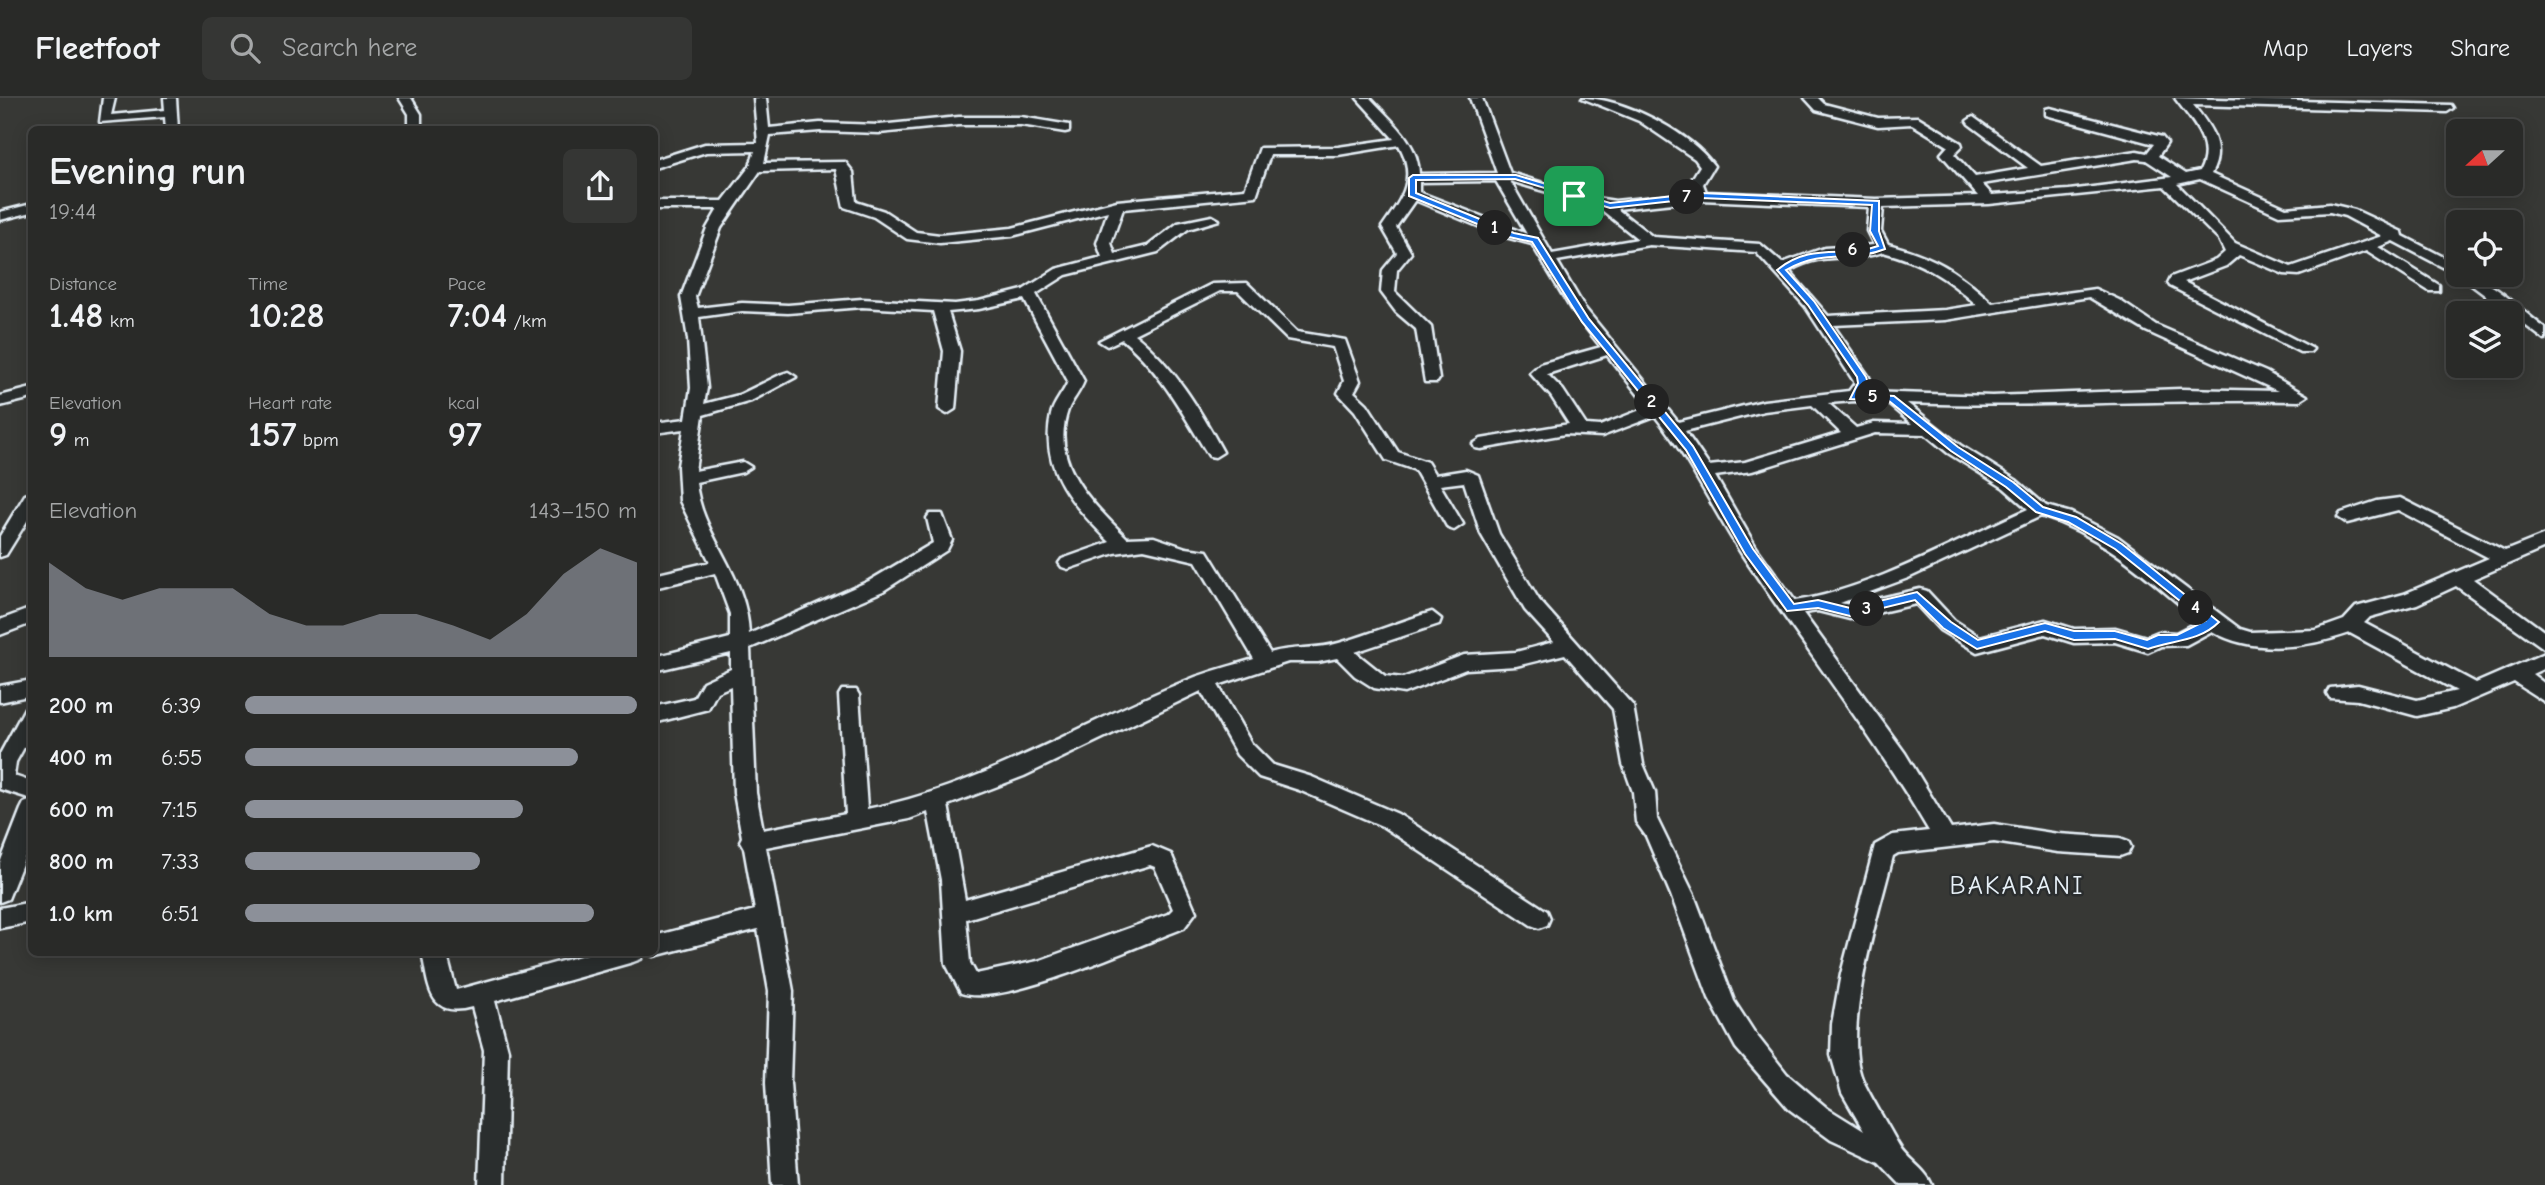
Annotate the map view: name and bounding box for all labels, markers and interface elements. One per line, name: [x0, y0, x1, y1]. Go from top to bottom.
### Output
search box: [202, 17, 692, 80]
text: Fleetfoot: [35, 29, 160, 67]
icon: search: [226, 29, 264, 67]
text: Search here: [282, 33, 417, 63]
text: Map: [2263, 34, 2309, 62]
text: Layers: [2347, 34, 2412, 62]
text: Share: [2450, 34, 2510, 62]
north arrow: [2446, 119, 2524, 196]
map controls: [2446, 119, 2523, 378]
button: share: [563, 149, 637, 223]
text: Evening run: [49, 150, 246, 194]
pin: [1544, 166, 1604, 226]
icon: arrive: [1555, 177, 1593, 215]
pin: 7: [1670, 180, 1704, 214]
text: 7: [1682, 185, 1691, 207]
text: 19:44: [49, 198, 97, 225]
button: locate: [2446, 210, 2523, 287]
pin: 1: [1478, 211, 1512, 246]
text: 1: [1491, 216, 1498, 238]
pin: 6: [1836, 232, 1870, 268]
text: 6: [1848, 238, 1857, 260]
text: Distance: [49, 273, 117, 295]
text: Time: [248, 273, 288, 295]
text: Pace: [448, 273, 486, 295]
text: 1.48: [49, 295, 103, 336]
text: 10:28: [248, 295, 325, 336]
text: 7:04: [448, 295, 507, 336]
button: layers: [2446, 301, 2523, 378]
text: km: [103, 310, 135, 332]
text: /km: [507, 310, 547, 332]
pin: 5: [1856, 380, 1890, 414]
pin: 2: [1634, 384, 1670, 420]
text: 5: [1867, 385, 1878, 407]
text: 2: [1647, 390, 1656, 412]
text: Elevation: [49, 392, 122, 414]
text: Heart rate: [248, 392, 332, 414]
text: kcal: [448, 392, 480, 414]
text: 9: [49, 414, 67, 455]
text: 157: [248, 414, 296, 455]
text: 97: [448, 414, 482, 455]
text: m: [67, 429, 89, 451]
text: bpm: [296, 429, 339, 451]
text: Elevation: [49, 497, 137, 524]
text: 143–150 m: [529, 497, 637, 524]
pin: 4: [2178, 590, 2214, 626]
pin: 3: [1850, 592, 1884, 626]
text: 4: [2191, 596, 2200, 618]
text: 3: [1862, 597, 1871, 619]
text: 200 m: [49, 692, 113, 719]
text: 6:39: [161, 692, 201, 719]
text: 400 m: [49, 744, 113, 771]
text: 6:55: [161, 744, 203, 771]
text: 600 m: [49, 796, 114, 823]
text: 7:15: [161, 796, 198, 823]
text: 800 m: [49, 848, 114, 875]
text: 7:33: [161, 848, 199, 875]
district label: BAKARANI: [1950, 871, 2084, 901]
text: 1.0 km: [49, 900, 113, 927]
text: 6:51: [161, 900, 199, 927]

